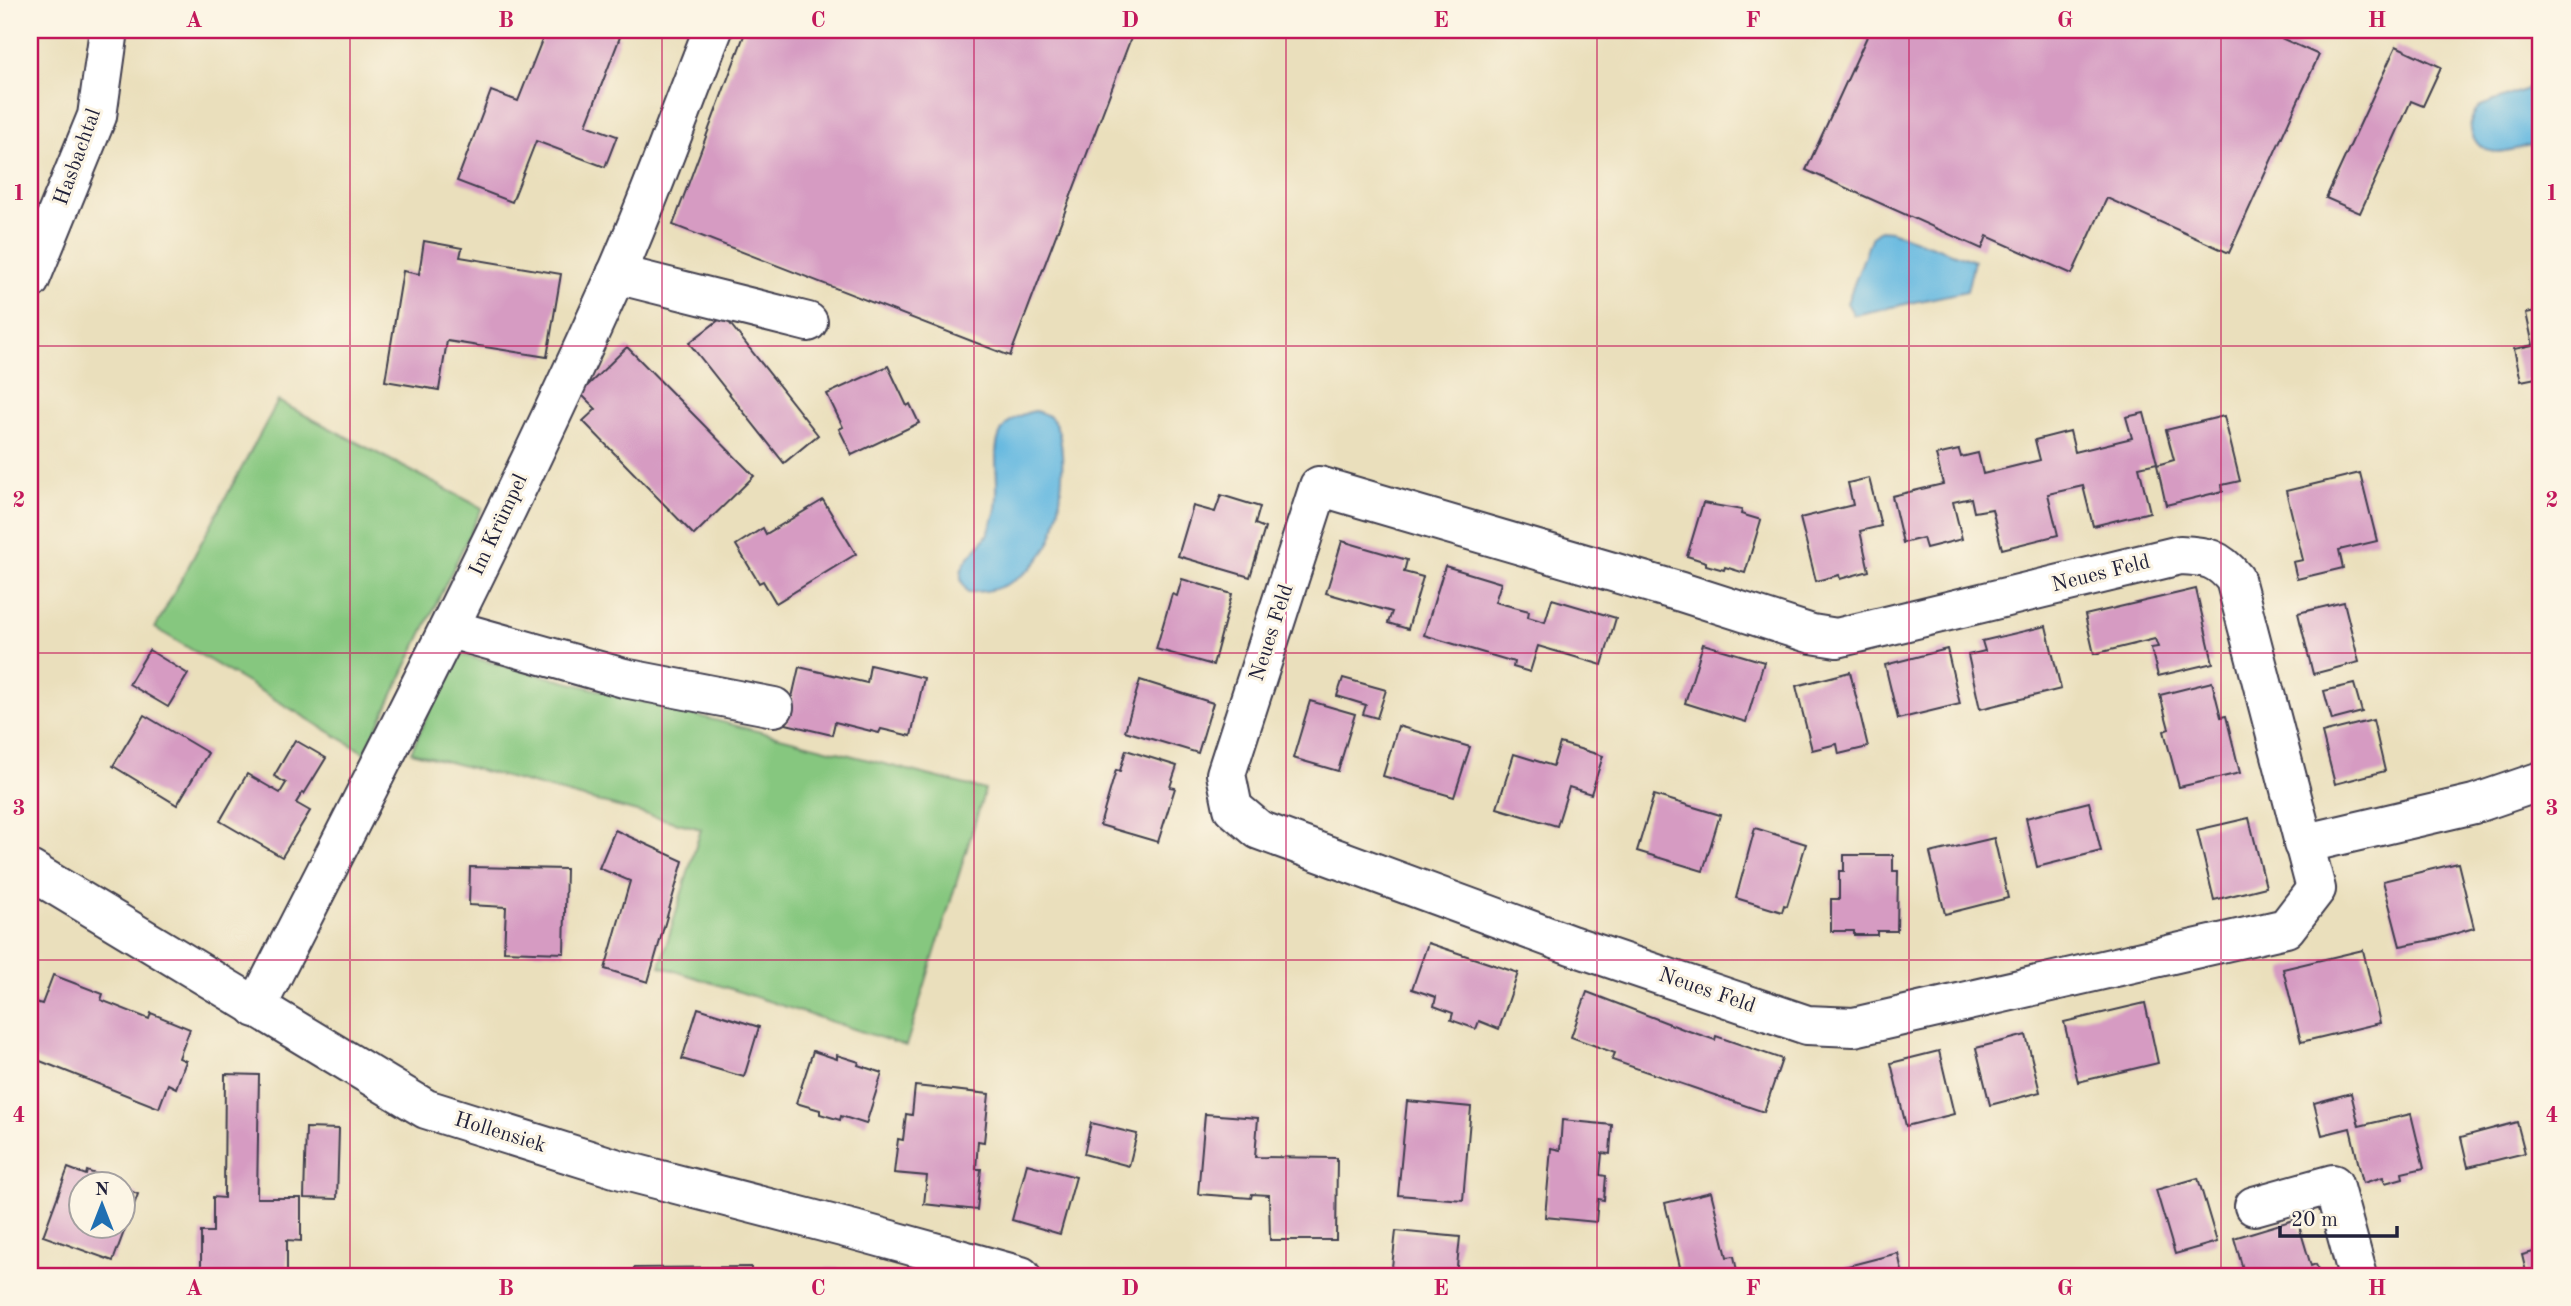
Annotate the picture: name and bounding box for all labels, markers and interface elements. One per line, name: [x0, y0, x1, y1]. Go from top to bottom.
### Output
text: A: [185, 9, 203, 32]
text: B: [498, 9, 514, 32]
text: C: [810, 9, 826, 32]
text: D: [1121, 9, 1139, 32]
text: E: [1433, 9, 1449, 32]
text: F: [1745, 9, 1761, 32]
text: G: [2057, 9, 2073, 32]
text: H: [2368, 9, 2386, 32]
street label: Hasbachtal: [51, 106, 105, 208]
text: 1: [12, 182, 26, 205]
text: 1: [2545, 182, 2559, 205]
street label: Im Krümpel: [466, 471, 532, 579]
text: 2: [12, 489, 26, 512]
text: 2: [2545, 489, 2559, 512]
street label: Neues Feld: [2050, 552, 2152, 596]
street label: Neues Feld: [1246, 582, 1298, 684]
text: 3: [12, 797, 26, 820]
text: 3: [2545, 797, 2559, 820]
street label: Neues Feld: [1656, 965, 1758, 1017]
text: 4: [12, 1104, 26, 1127]
text: 4: [2545, 1104, 2559, 1127]
street label: Hollensiek: [452, 1109, 548, 1157]
north arrow: [66, 1170, 136, 1240]
text: N: [95, 1181, 110, 1200]
scale bar: [2280, 1194, 2398, 1238]
text: 20 m: [2291, 1210, 2338, 1231]
text: A: [185, 1277, 203, 1300]
text: B: [498, 1277, 514, 1300]
text: C: [810, 1277, 826, 1300]
text: D: [1121, 1277, 1139, 1300]
text: E: [1433, 1277, 1449, 1300]
text: F: [1745, 1277, 1761, 1300]
text: G: [2057, 1277, 2073, 1300]
text: H: [2368, 1277, 2386, 1300]

